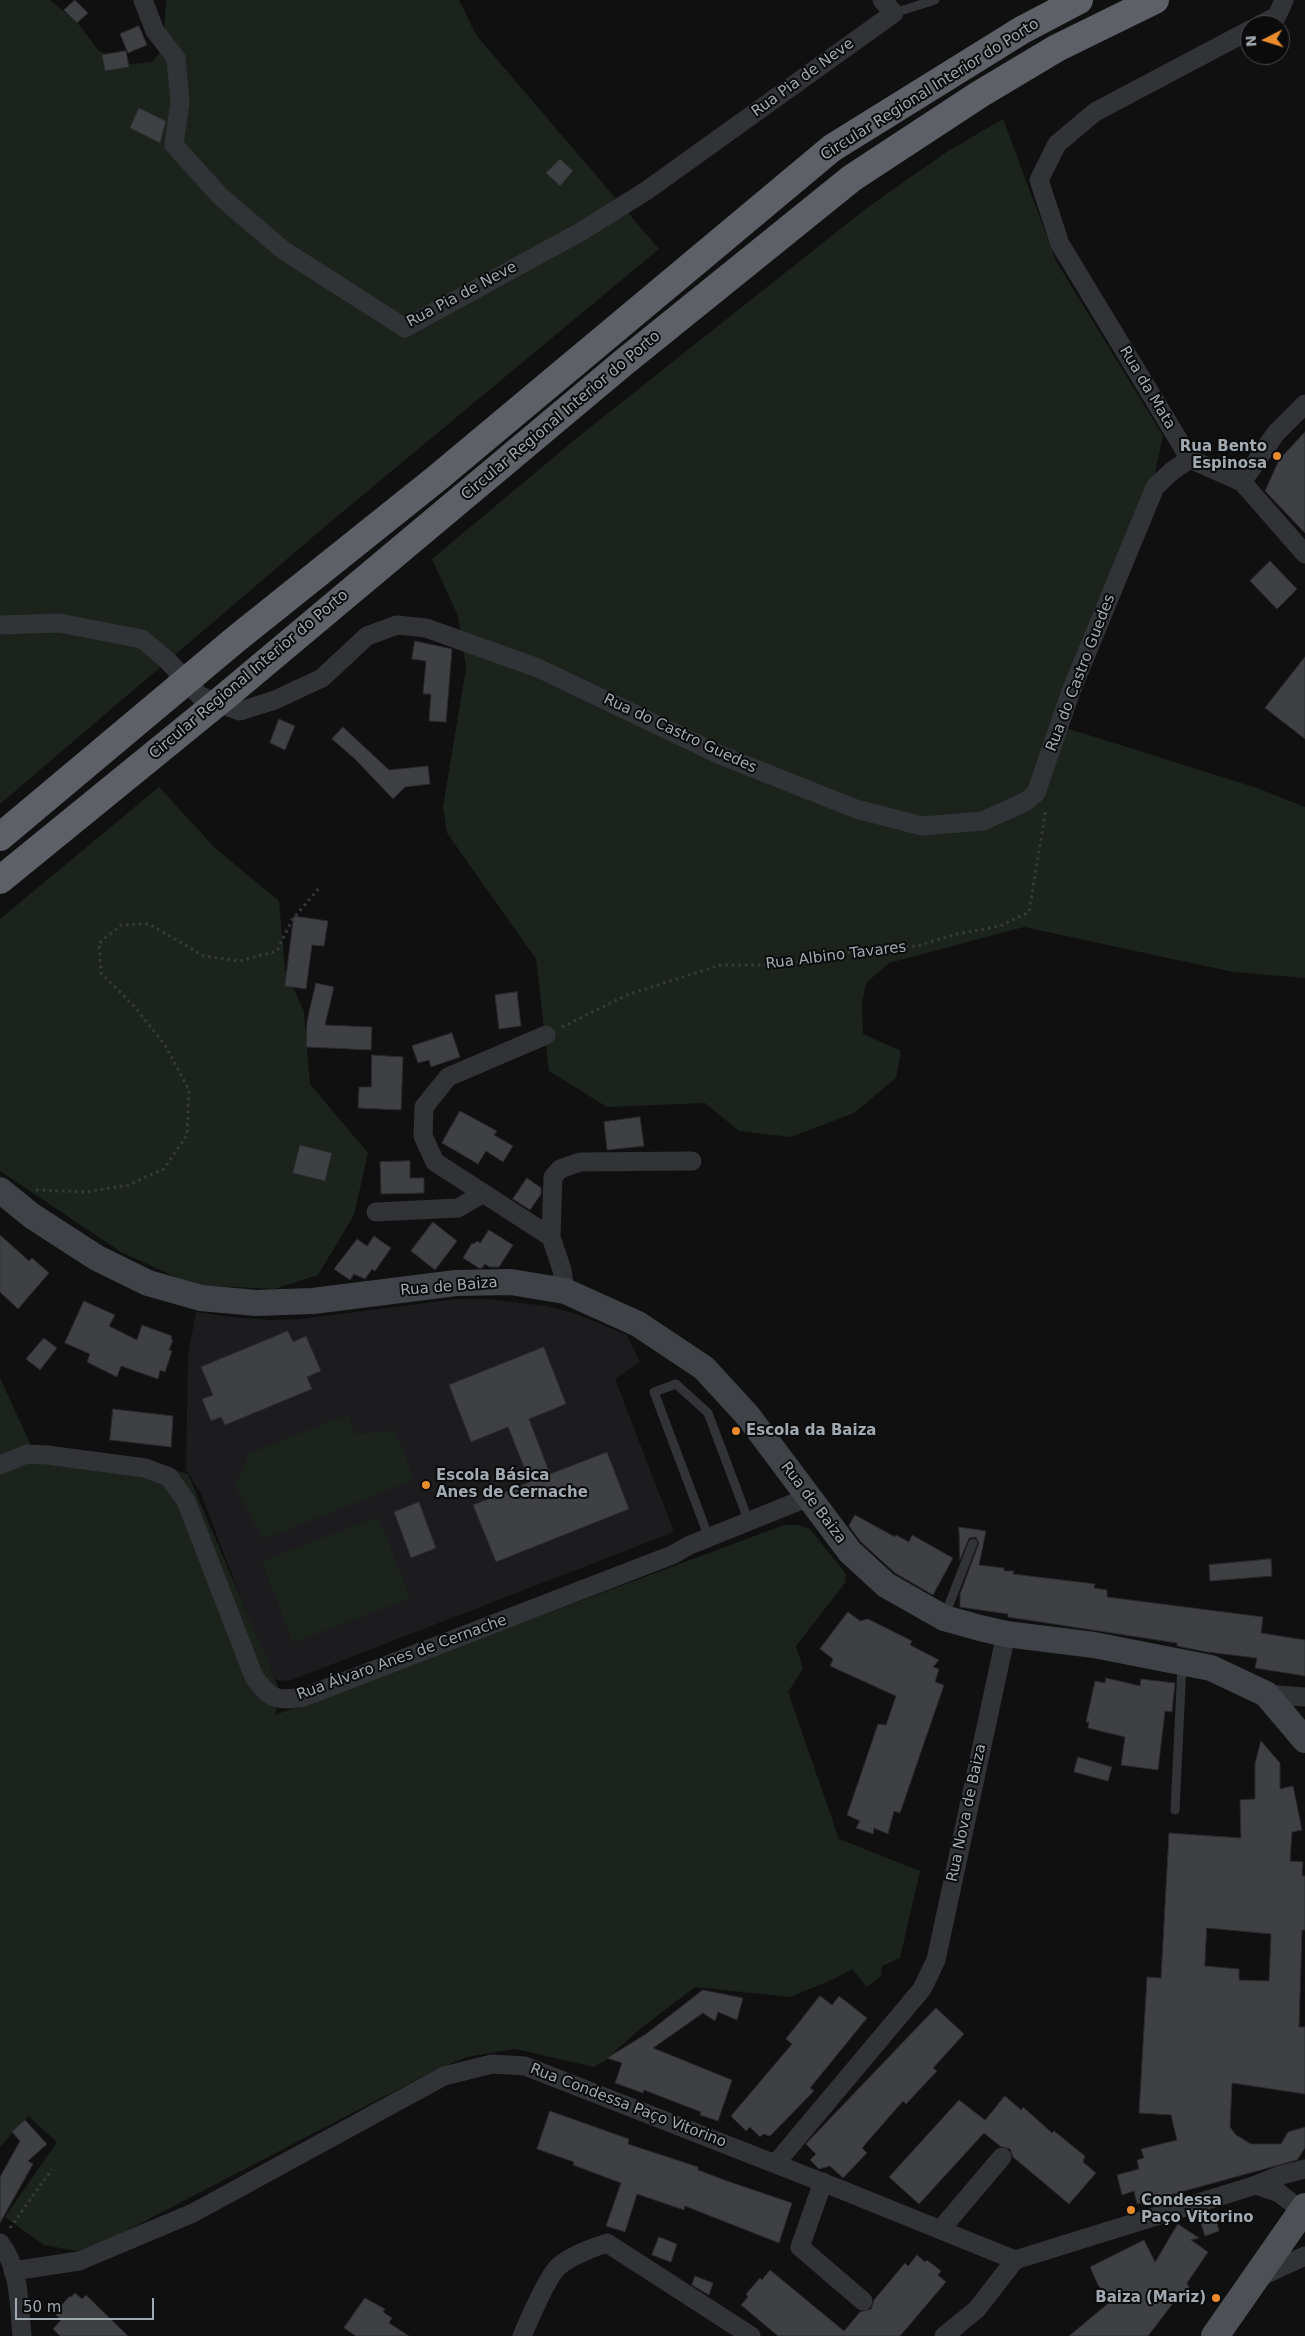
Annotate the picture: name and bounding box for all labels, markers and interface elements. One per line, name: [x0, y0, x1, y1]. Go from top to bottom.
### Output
street label: Circular Regional Interior do Porto: [818, 15, 1042, 165]
north arrow: [1240, 15, 1290, 65]
street label: Rua Pia de Neve: [748, 35, 858, 121]
text: N: [1243, 35, 1260, 48]
street label: Rua Pia de Neve: [404, 258, 520, 332]
street label: Circular Regional Interior do Porto: [458, 328, 664, 504]
street label: Rua da Mata: [1115, 343, 1179, 433]
place label: Rua Bento Espinosa: [1180, 438, 1267, 473]
marker: Rua Bento Espinosa: [1271, 450, 1283, 462]
street label: Circular Regional Interior do Porto: [146, 587, 352, 763]
street label: Rua do Castro Guedes: [1043, 592, 1119, 754]
street label: Rua do Castro Guedes: [601, 691, 759, 777]
street label: Rua Albino Tavares: [765, 938, 907, 974]
street label: Rua de Baiza: [400, 1274, 498, 1300]
place label: Escola da Baiza: [746, 1422, 876, 1440]
marker: Escola da Baiza: [730, 1425, 742, 1437]
street label: Rua de Baiza: [776, 1459, 850, 1547]
place label: Escola Básica Anes de Cernache: [436, 1467, 588, 1502]
marker: Escola Básica Anes de Cernache: [420, 1479, 432, 1491]
street label: Rua Álvaro Anes de Cernache: [295, 1612, 509, 1704]
street label: Rua Nova de Baiza: [944, 1742, 990, 1884]
street label: Rua Condessa Paço Vitorino: [527, 2060, 729, 2152]
place label: Condessa Paço Vitorino: [1141, 2192, 1254, 2227]
marker: Condessa Paço Vitorino: [1125, 2204, 1137, 2216]
scale bar: [18, 2288, 156, 2320]
place label: Baiza (Mariz): [1095, 2289, 1206, 2307]
marker: Baiza (Mariz): [1210, 2292, 1222, 2304]
text: 50 m: [23, 2298, 61, 2316]

